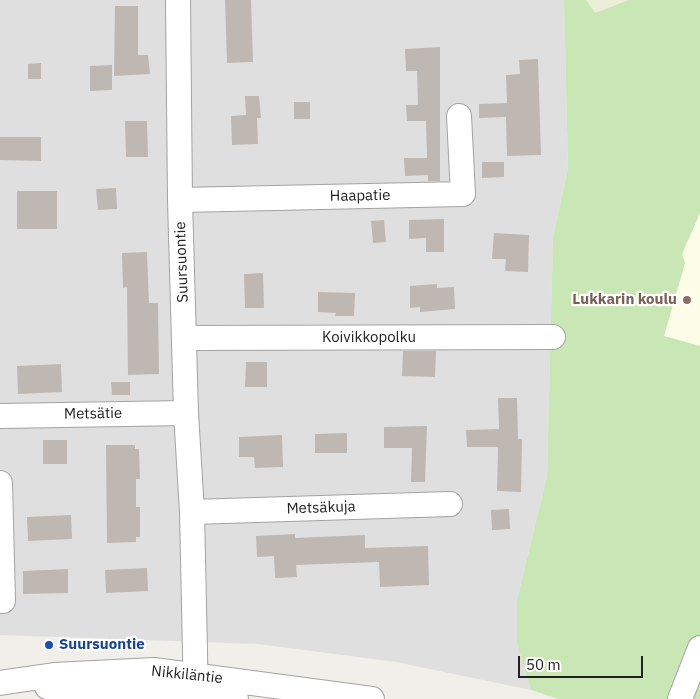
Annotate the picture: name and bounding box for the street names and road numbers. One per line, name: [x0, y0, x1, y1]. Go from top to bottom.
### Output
street label: Haapatie: [330, 186, 390, 206]
street label: Suursuontie: [172, 221, 192, 303]
street label: Koivikkopolku: [322, 329, 416, 347]
street label: Metsätie: [64, 404, 122, 424]
street label: Metsäkuja: [286, 498, 356, 518]
street label: Nikkiläntie: [150, 662, 224, 688]

